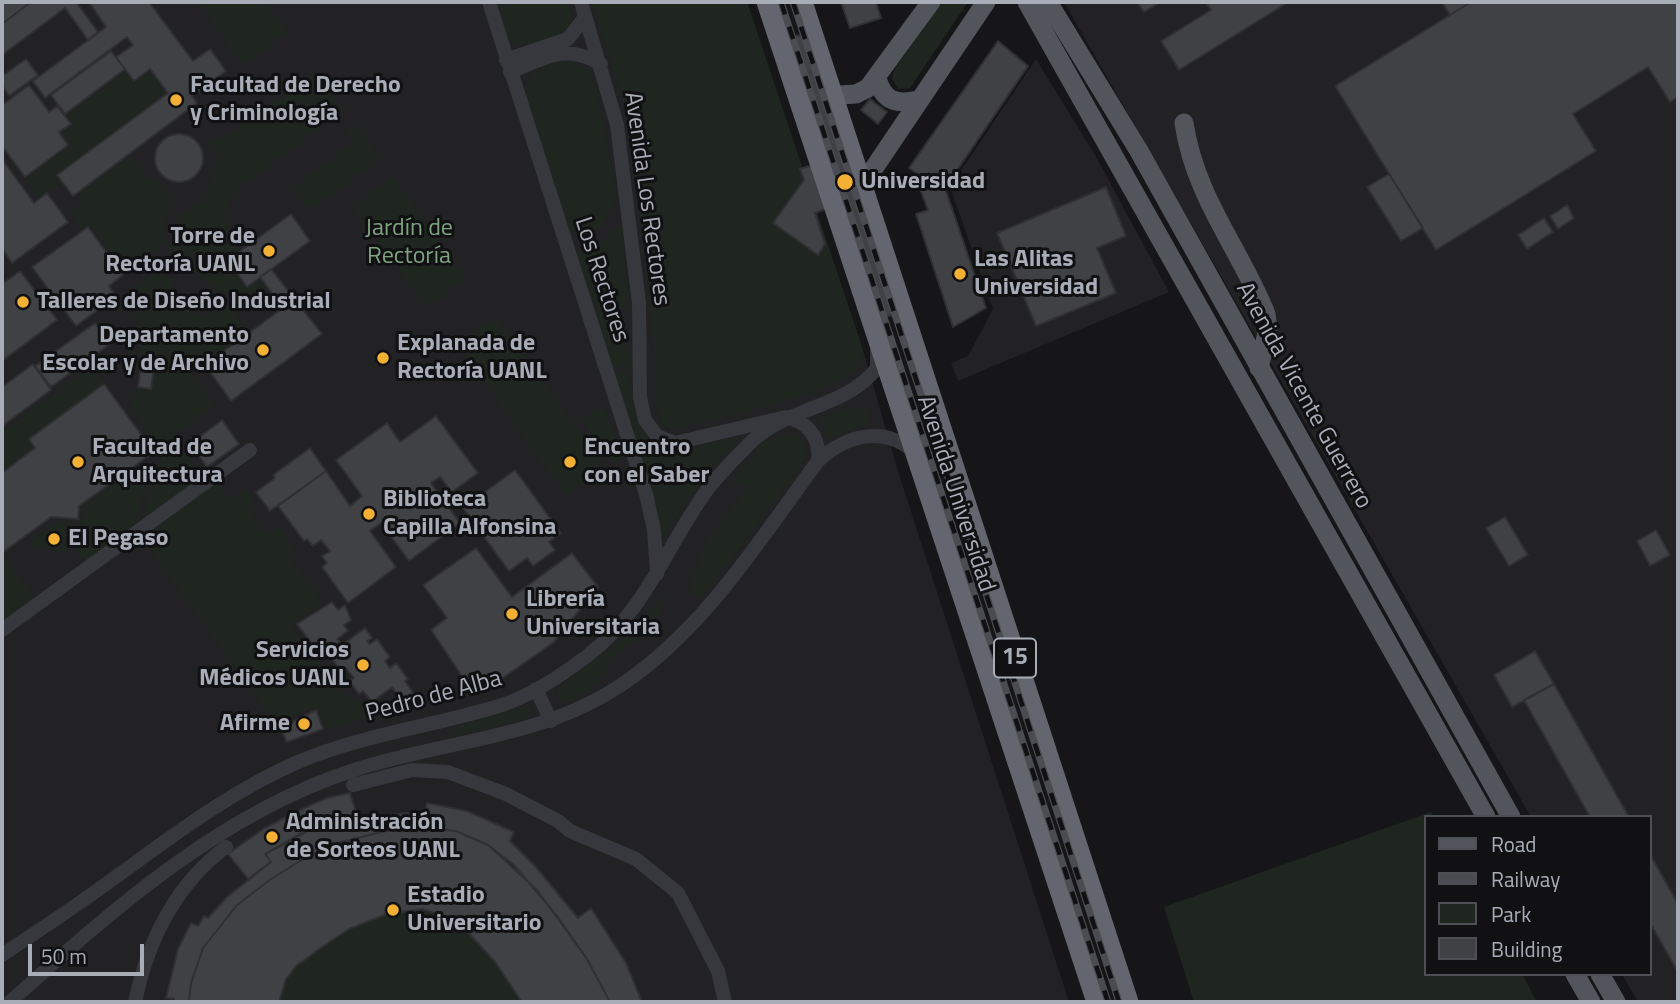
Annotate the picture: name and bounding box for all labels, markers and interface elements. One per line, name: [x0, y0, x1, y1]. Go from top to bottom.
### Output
place label: Facultad de Derecho y Criminología: [190, 72, 401, 128]
street label: Avenida Los Rectores: [617, 90, 675, 308]
marker: Facultad de Derecho y Criminología: [168, 92, 184, 108]
place label: Universidad: [861, 168, 985, 196]
marker: Universidad: [835, 172, 855, 192]
street label: Los Rectores: [567, 214, 635, 346]
park label: Jardín de Rectoría: [365, 215, 453, 271]
place label: Torre de Rectoría UANL: [105, 223, 255, 279]
marker: Torre de Rectoría UANL: [261, 243, 277, 259]
place label: Las Alitas Universidad: [974, 246, 1098, 302]
marker: Las Alitas Universidad: [952, 266, 968, 282]
street label: Avenida Vicente Guerrero: [1229, 278, 1377, 514]
place label: Talleres de Diseño Industrial: [37, 288, 331, 316]
marker: Talleres de Diseño Industrial: [15, 294, 31, 310]
place label: Departamento Escolar y de Archivo: [42, 322, 249, 378]
place label: Explanada de Rectoría UANL: [397, 330, 547, 386]
marker: Departamento Escolar y de Archivo: [255, 342, 271, 358]
marker: Explanada de Rectoría UANL: [375, 350, 391, 366]
street label: Avenida Universidad: [910, 392, 1000, 596]
place label: Facultad de Arquitectura: [92, 434, 223, 490]
place label: Encuentro con el Saber: [584, 434, 709, 490]
marker: Facultad de Arquitectura: [70, 454, 86, 470]
marker: Encuentro con el Saber: [562, 454, 578, 470]
place label: Biblioteca Capilla Alfonsina: [383, 486, 557, 542]
marker: Biblioteca Capilla Alfonsina: [361, 506, 377, 522]
place label: El Pegaso: [68, 525, 169, 553]
marker: El Pegaso: [46, 531, 62, 547]
place label: Librería Universitaria: [526, 586, 660, 642]
marker: Librería Universitaria: [504, 606, 520, 622]
place label: Servicios Médicos UANL: [199, 637, 349, 693]
road number: 15: [994, 638, 1036, 678]
marker: Servicios Médicos UANL: [355, 657, 371, 673]
street label: Pedro de Alba: [363, 665, 505, 729]
place label: Afirme: [220, 710, 290, 738]
marker: Afirme: [296, 716, 312, 732]
place label: Administración de Sorteos UANL: [286, 809, 460, 865]
legend: [1424, 815, 1652, 976]
text: Road: [1491, 828, 1536, 860]
marker: Administración de Sorteos UANL: [264, 829, 280, 845]
text: Railway: [1491, 863, 1560, 895]
place label: Estadio Universitario: [407, 882, 541, 938]
text: Park: [1491, 898, 1531, 930]
marker: Estadio Universitario: [385, 902, 401, 918]
scale bar: [32, 930, 147, 974]
text: Building: [1491, 933, 1562, 965]
text: 50 m: [41, 940, 87, 972]

